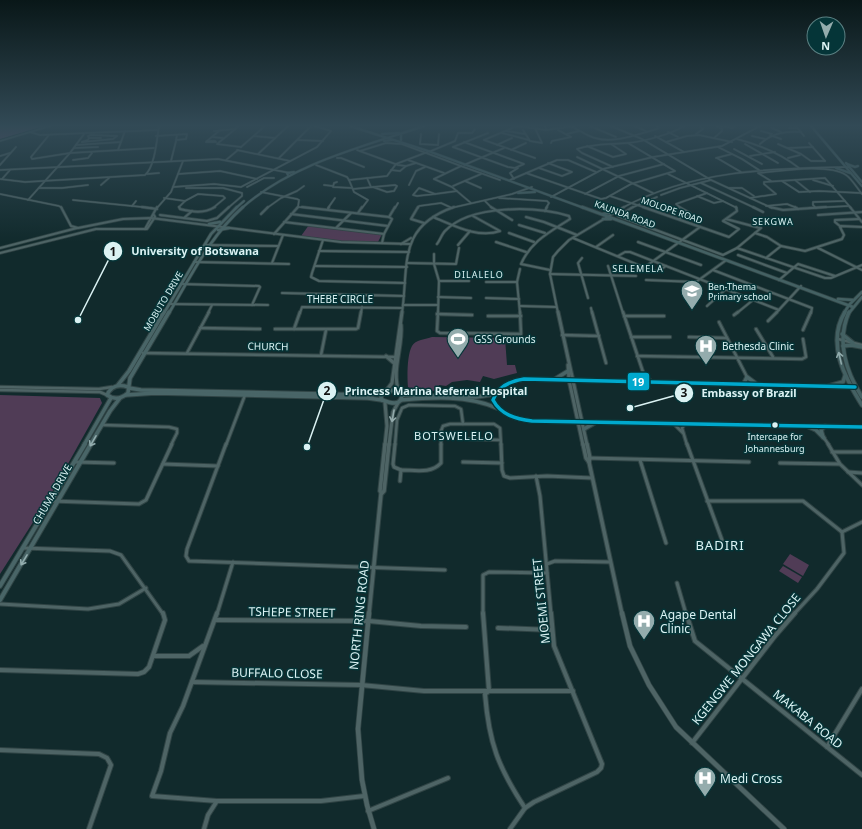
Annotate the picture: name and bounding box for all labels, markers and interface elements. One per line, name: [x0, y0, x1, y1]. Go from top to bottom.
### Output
north arrow: [806, 16, 846, 56]
text: N: [821, 39, 830, 54]
street label: MOLOPE ROAD: [639, 193, 705, 227]
street label: KAUNDA ROAD: [593, 197, 658, 231]
district label: SEKGWA: [752, 215, 794, 228]
callout: University of Botswana: [103, 240, 266, 263]
text: 1: [110, 243, 116, 260]
text: University of Botswana: [131, 243, 259, 258]
district label: SELEMELA: [612, 262, 664, 275]
district label: DILALELO: [454, 268, 504, 281]
street label: MOBUTO DRIVE: [140, 269, 186, 333]
school or university icon: Ben-Thema Primary school: [679, 278, 705, 311]
place label: Ben-Thema Primary school: [708, 280, 771, 303]
street label: THEBE CIRCLE: [307, 292, 373, 306]
sports icon: GSS Grounds: [445, 326, 471, 359]
place label: GSS Grounds: [474, 332, 536, 346]
hospital icon: Bethesda Clinic: [693, 333, 719, 366]
street label: CHURCH: [247, 339, 289, 353]
place label: Bethesda Clinic: [722, 339, 794, 353]
one-way arrow: [835, 352, 843, 365]
line badge: 19: [627, 372, 650, 391]
text: 19: [632, 374, 644, 389]
callout: Princess Marina Referral Hospital: [317, 380, 535, 403]
callout: Embassy of Brazil: [674, 381, 805, 404]
text: 2: [324, 382, 331, 399]
text: Princess Marina Referral Hospital: [345, 383, 527, 398]
text: 3: [681, 384, 688, 401]
text: Embassy of Brazil: [701, 385, 797, 400]
one-way arrow: [389, 409, 397, 422]
marker: Intercape for Johannesburg: [770, 420, 780, 430]
district label: BOTSWELELO: [414, 428, 494, 443]
place label: Intercape for Johannesburg: [744, 430, 805, 455]
one-way arrow: [89, 435, 97, 447]
street label: CHUMA DRIVE: [29, 461, 75, 527]
district label: BADIRI: [695, 536, 745, 554]
one-way arrow: [20, 554, 28, 566]
street label: MOEMI STREET: [528, 557, 554, 645]
street label: NORTH RING ROAD: [345, 559, 373, 671]
street label: KGENGWE MONGAWA CLOSE: [688, 590, 804, 728]
street label: TSHEPE STREET: [249, 603, 336, 621]
place label: Agape Dental Clinic: [660, 606, 736, 637]
hospital icon: Agape Dental Clinic: [631, 608, 657, 641]
street label: BUFFALO CLOSE: [231, 664, 323, 682]
street label: MAKABA ROAD: [770, 686, 847, 753]
hospital icon: Medi Cross: [692, 765, 718, 798]
place label: Medi Cross: [720, 770, 783, 787]

